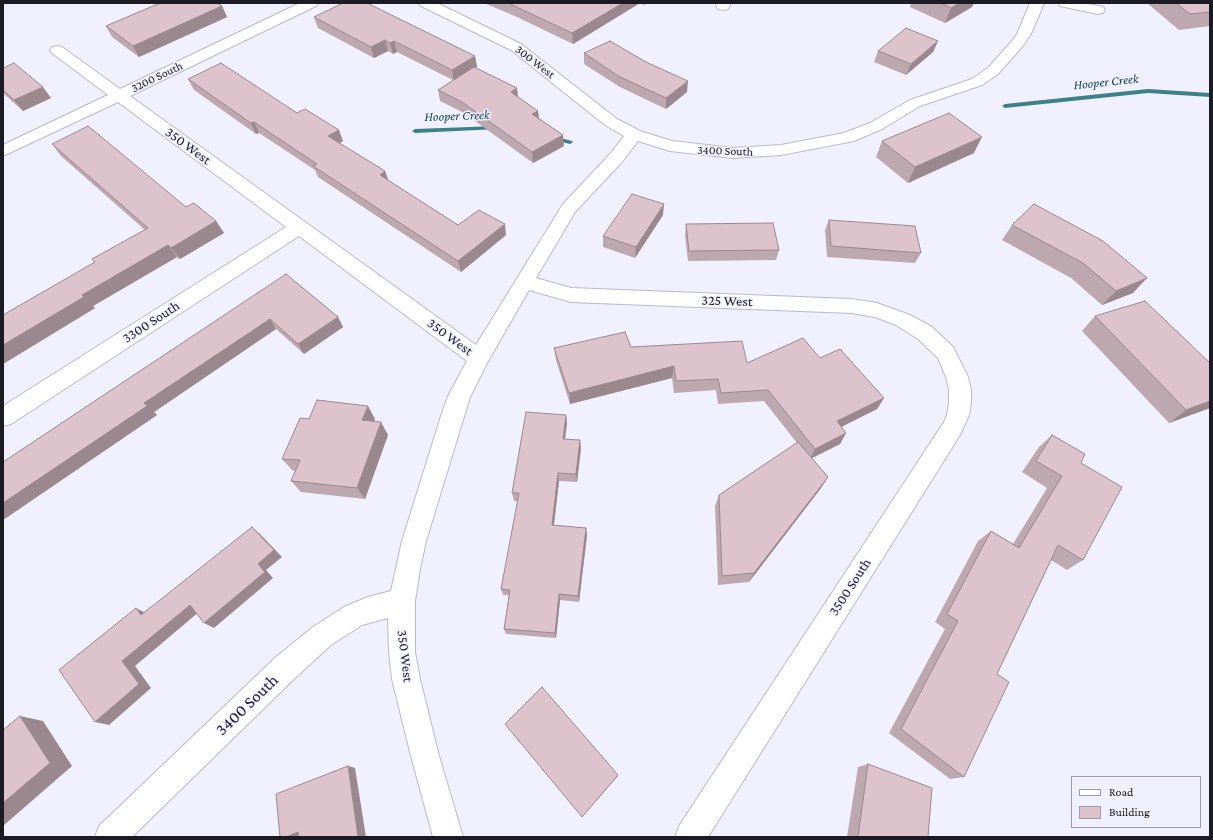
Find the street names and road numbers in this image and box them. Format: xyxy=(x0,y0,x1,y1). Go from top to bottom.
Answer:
street label: 300 West xyxy=(512,42,558,82)
street label: 3200 South xyxy=(129,58,185,96)
street label: 350 West xyxy=(162,124,214,168)
street label: 3400 South xyxy=(697,143,753,159)
street label: 325 West xyxy=(701,292,753,310)
street label: 3300 South xyxy=(119,297,183,347)
street label: 350 West xyxy=(424,315,476,359)
street label: 3500 South xyxy=(825,555,875,619)
street label: 350 West xyxy=(393,629,417,683)
street label: 3400 South xyxy=(211,670,283,740)

